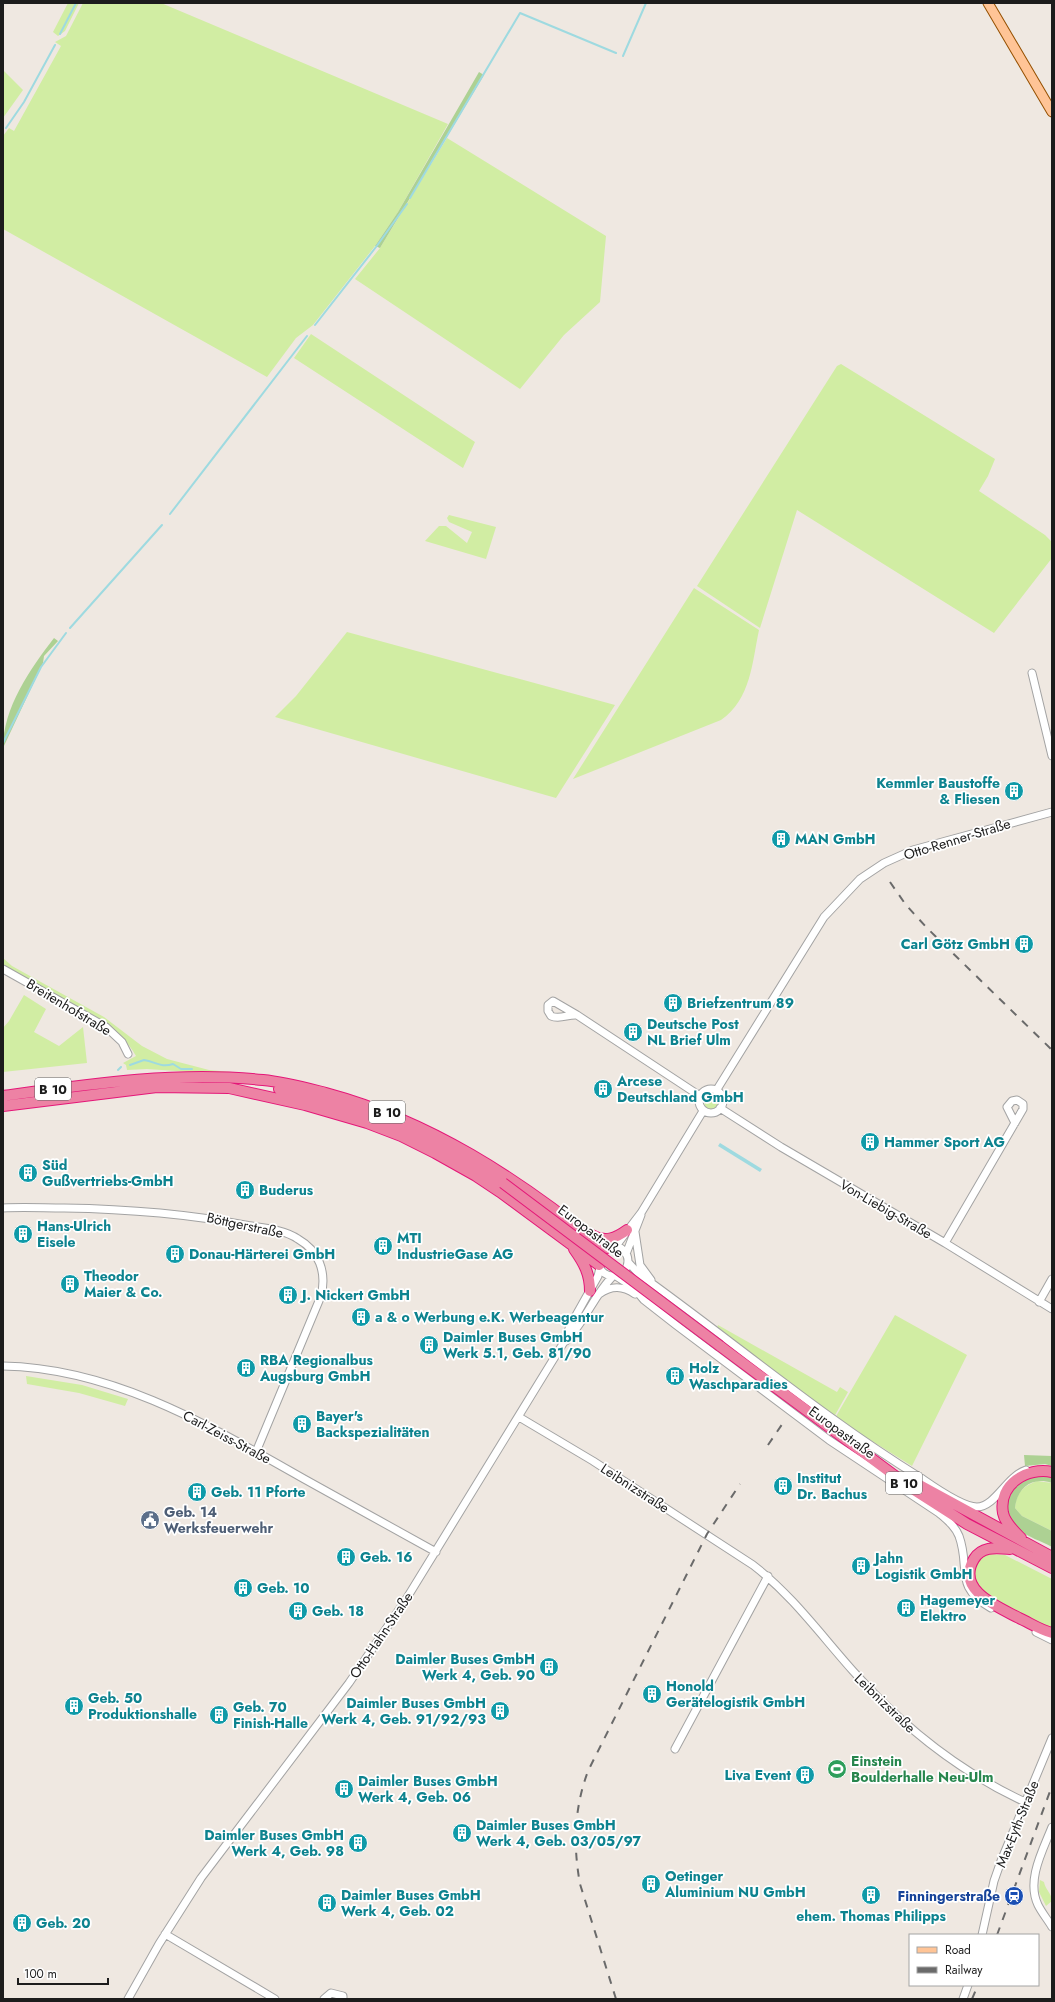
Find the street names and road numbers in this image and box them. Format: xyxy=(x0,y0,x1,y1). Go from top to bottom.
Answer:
street label: Otto-Renner-Straße xyxy=(901,813,1013,865)
street label: Breitenhofstraße xyxy=(23,974,115,1040)
road number: B 10 xyxy=(35,1078,71,1100)
road number: B 10 xyxy=(369,1101,405,1123)
street label: Von-Liebig-Straße xyxy=(836,1174,936,1244)
street label: Europastraße xyxy=(554,1200,628,1262)
street label: Böttgerstraße xyxy=(205,1207,285,1243)
street label: Europastraße xyxy=(805,1401,879,1463)
street label: Carl-Zeiss-Straße xyxy=(179,1405,275,1469)
street label: Leibnizstraße xyxy=(597,1458,673,1518)
road number: B 10 xyxy=(886,1472,922,1494)
street label: Otto-Hahn-Straße xyxy=(345,1588,417,1682)
street label: Leibnizstraße xyxy=(850,1669,920,1737)
street label: Max-Eyth-Straße xyxy=(990,1778,1044,1870)

